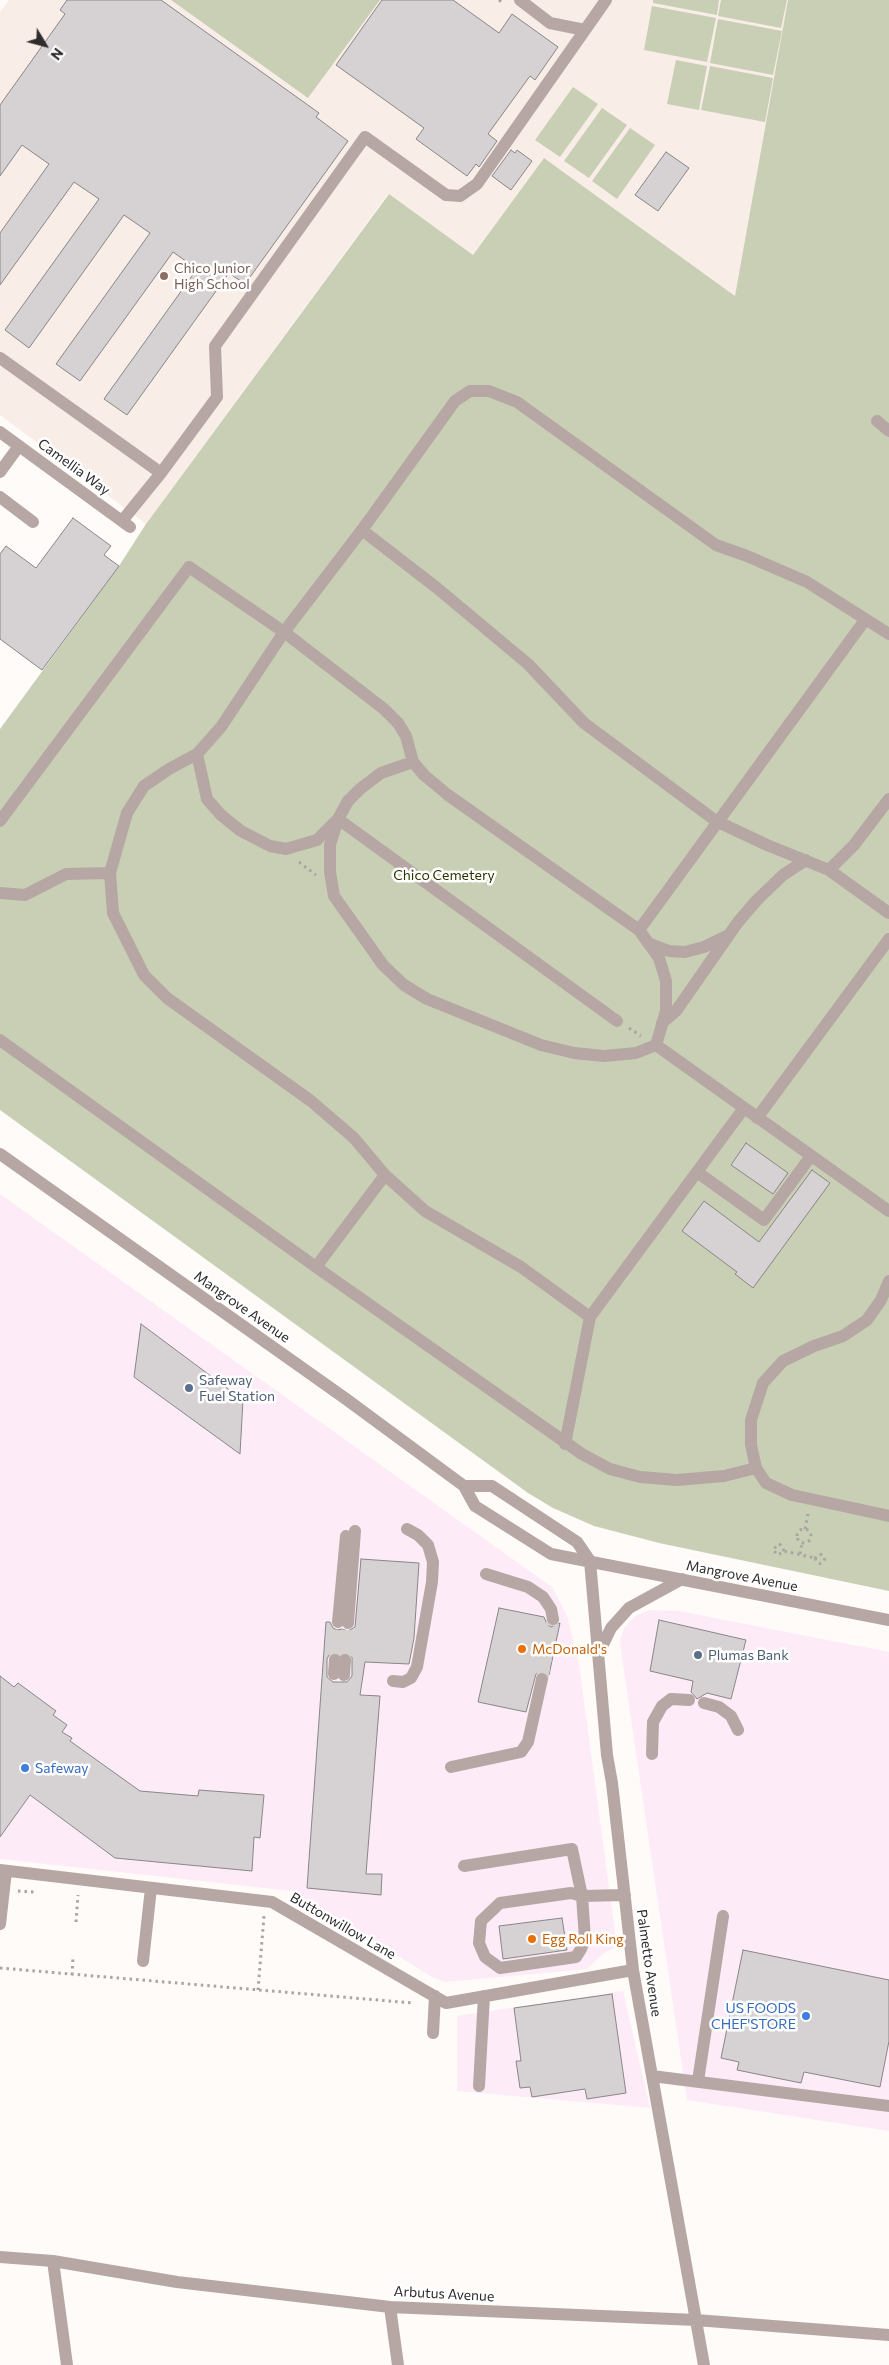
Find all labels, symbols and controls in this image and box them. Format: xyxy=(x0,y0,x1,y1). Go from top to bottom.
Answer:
north arrow xyxy=(20,20,70,70)
text: N xyxy=(47,45,67,64)
place label: Chico Junior High School xyxy=(174,260,251,292)
marker: Chico Junior High School xyxy=(158,270,170,282)
street label: Camellia Way xyxy=(35,435,113,499)
park label: Chico Cemetery xyxy=(393,867,495,883)
street label: Mangrove Avenue xyxy=(191,1268,293,1346)
place label: Safeway Fuel Station xyxy=(199,1372,275,1404)
marker: Safeway Fuel Station xyxy=(183,1382,195,1394)
street label: Mangrove Avenue xyxy=(685,1557,799,1595)
place label: McDonald's xyxy=(532,1641,607,1657)
marker: McDonald's xyxy=(516,1643,528,1655)
place label: Plumas Bank xyxy=(708,1647,789,1663)
marker: Plumas Bank xyxy=(692,1649,704,1661)
place label: Safeway xyxy=(35,1760,88,1776)
marker: Safeway xyxy=(19,1762,31,1774)
street label: Buttonwillow Lane xyxy=(287,1889,399,1963)
street label: Palmetto Avenue xyxy=(633,1908,665,2018)
place label: Egg Roll King xyxy=(542,1931,624,1947)
marker: Egg Roll King xyxy=(526,1933,538,1945)
place label: US FOODS CHEF'STORE xyxy=(711,2000,796,2032)
marker: US FOODS CHEF'STORE xyxy=(800,2010,812,2022)
street label: Arbutus Avenue xyxy=(393,2283,495,2305)

